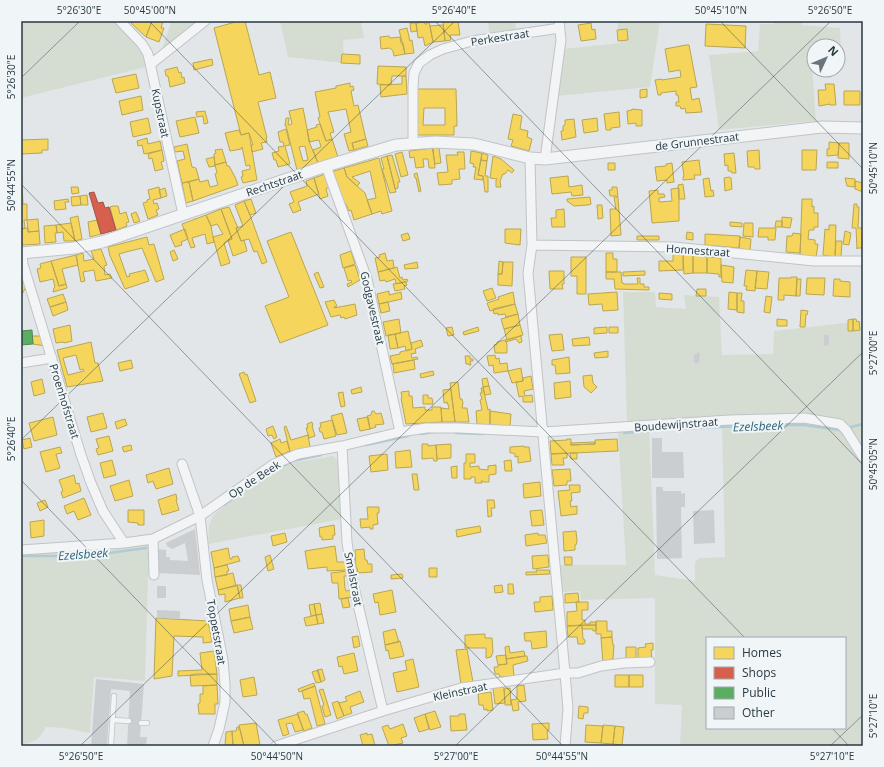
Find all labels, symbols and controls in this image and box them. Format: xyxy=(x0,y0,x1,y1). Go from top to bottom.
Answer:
text: 5°26'30"E xyxy=(57,3,101,17)
text: 50°45'00"N xyxy=(124,3,176,17)
text: 5°26'40"E xyxy=(432,3,476,17)
text: 50°45'10"N xyxy=(695,3,747,17)
text: 5°26'50"E xyxy=(808,3,852,17)
street label: Perkestraat xyxy=(470,25,530,49)
north arrow xyxy=(806,38,846,78)
text: N xyxy=(825,42,842,59)
text: 5°26'30"E xyxy=(4,55,18,99)
street label: Kupstraat xyxy=(148,87,174,139)
street label: de Grunnestraat xyxy=(654,128,740,154)
text: 50°45'10"N xyxy=(866,142,880,194)
text: 50°44'55"N xyxy=(4,159,18,211)
street label: Rechtstraat xyxy=(244,166,304,200)
street label: Honnestraat xyxy=(665,240,731,260)
street label: Godgavestraat xyxy=(357,270,389,346)
text: 5°27'00"E xyxy=(866,331,880,375)
street label: Proenhofstraat xyxy=(46,362,84,440)
street label: Boudewijnstraat xyxy=(634,414,718,434)
text: 5°26'40"E xyxy=(4,417,18,461)
water label: Ezelsbeek xyxy=(732,417,785,435)
text: 50°45'05"N xyxy=(866,438,880,490)
street label: Op de Beek xyxy=(225,456,283,501)
water label: Ezelsbeek xyxy=(57,544,110,564)
street label: Smalstraat xyxy=(341,551,367,607)
street label: Toppetstraat xyxy=(204,598,230,666)
legend xyxy=(706,637,846,729)
text: Homes xyxy=(742,644,782,661)
text: Shops xyxy=(742,664,777,681)
street label: Kleinstraat xyxy=(432,678,489,704)
text: Public xyxy=(742,684,776,701)
text: 5°27'10"E xyxy=(866,694,880,738)
text: Other xyxy=(742,704,775,721)
text: 5°26'50"E xyxy=(59,749,103,763)
text: 50°44'50"N xyxy=(251,749,303,763)
text: 5°27'00"E xyxy=(434,749,478,763)
text: 50°44'55"N xyxy=(536,749,588,763)
text: 5°27'10"E xyxy=(810,749,854,763)

